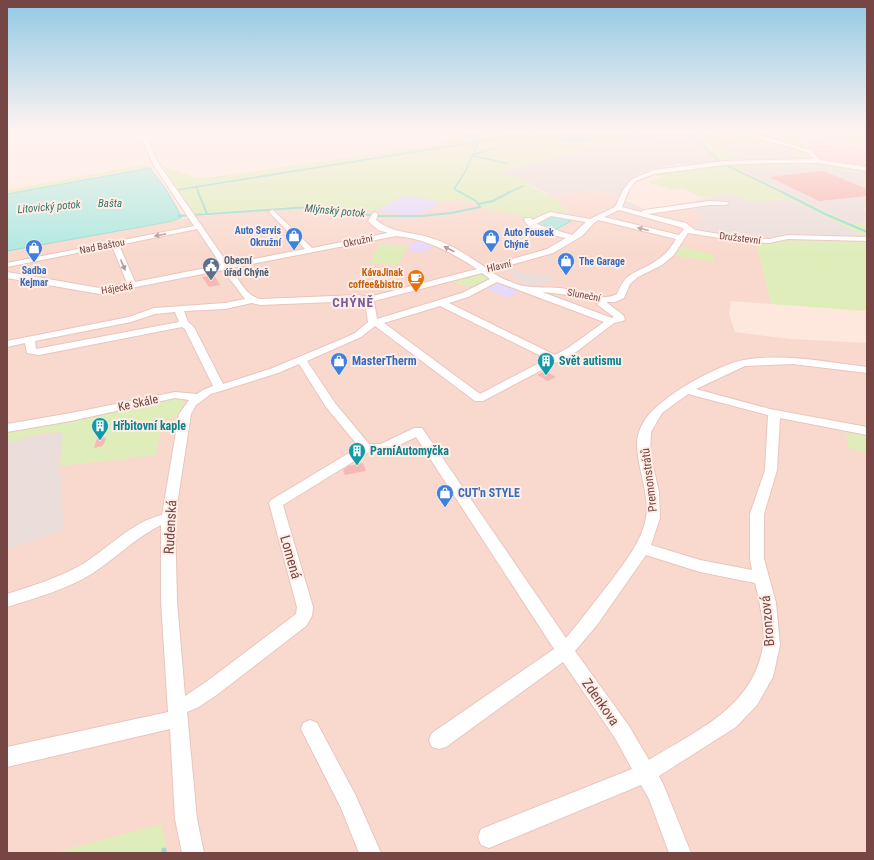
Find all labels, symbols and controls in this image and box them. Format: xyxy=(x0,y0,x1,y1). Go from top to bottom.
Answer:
water label: Bašta xyxy=(98,197,122,210)
water label: Litovický potok xyxy=(17,198,81,216)
water label: Mlýnský potok xyxy=(304,202,366,220)
place label: Auto Servis Okružní xyxy=(235,225,282,248)
shop icon: Auto Servis Okružní xyxy=(284,226,304,251)
one-way arrow xyxy=(637,226,649,232)
place label: Auto Fousek Chýně xyxy=(504,227,554,250)
shop icon: Auto Fousek Chýně xyxy=(481,228,501,253)
street label: Družstevní xyxy=(719,230,762,246)
one-way arrow xyxy=(154,232,166,238)
street label: Okružní xyxy=(342,232,374,249)
street label: Nad Baštou xyxy=(78,236,126,256)
shop icon: Sadba Kejmar xyxy=(24,238,44,263)
one-way arrow xyxy=(444,245,455,252)
shop icon: The Garage xyxy=(556,251,576,276)
place label: Obecní úřad Chýně xyxy=(224,255,269,278)
public building icon: Obecní úřad Chýně xyxy=(201,256,221,281)
place label: The Garage xyxy=(579,256,625,267)
street label: Hlavní xyxy=(486,258,513,274)
one-way arrow xyxy=(121,259,127,271)
place label: Sadba Kejmar xyxy=(20,265,49,288)
place label: KávaJinak coffee&bistro xyxy=(348,267,403,290)
cafe icon: KávaJinak coffee&bistro xyxy=(406,268,426,293)
street label: Hájecká xyxy=(100,280,134,296)
street label: Sluneční xyxy=(566,286,602,304)
district label: CHÝNĚ xyxy=(332,295,374,310)
shop icon: MasterTherm xyxy=(329,351,349,376)
building icon: Svět autismu xyxy=(536,351,556,376)
place label: MasterTherm xyxy=(352,354,417,368)
place label: Svět autismu xyxy=(559,354,622,368)
street label: Ke Skále xyxy=(117,392,160,414)
building icon: Hřbitovní kaple xyxy=(90,416,110,441)
place label: Hřbitovní kaple xyxy=(113,419,186,433)
building icon: ParníAutomyčka xyxy=(347,441,367,466)
place label: ParníAutomyčka xyxy=(370,444,449,458)
street label: Premonstrátů xyxy=(638,447,660,513)
shop icon: CUT'n STYLE xyxy=(435,483,455,508)
place label: CUT'n STYLE xyxy=(458,486,520,500)
street label: Rudenská xyxy=(161,500,179,554)
street label: Lomená xyxy=(277,534,305,580)
street label: Bronzová xyxy=(757,595,777,647)
street label: Zdenkova xyxy=(579,676,623,728)

